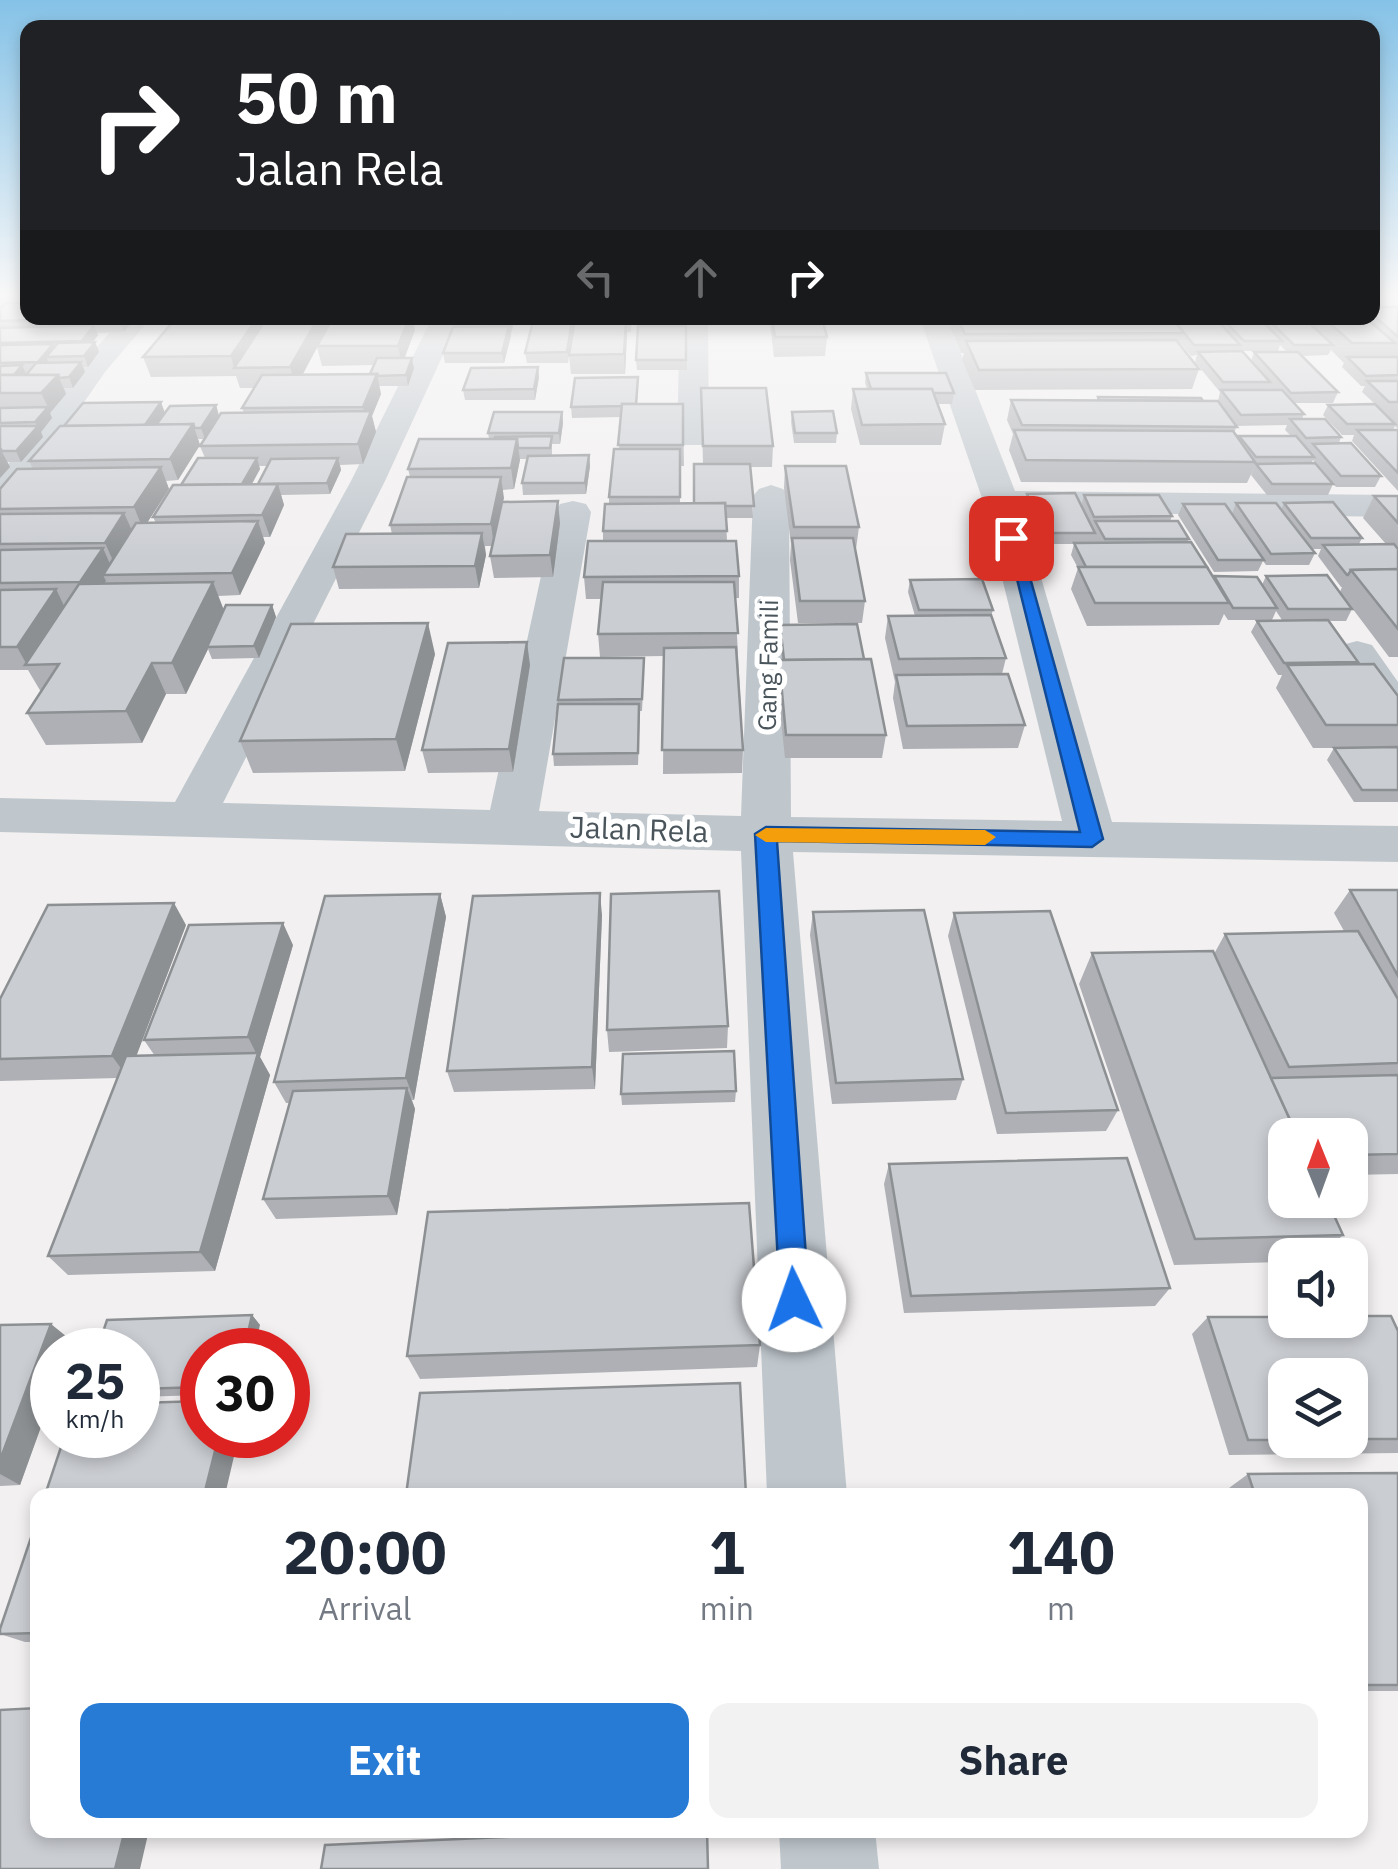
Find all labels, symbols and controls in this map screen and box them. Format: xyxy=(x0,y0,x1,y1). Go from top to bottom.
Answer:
text: 50 m xyxy=(235,51,398,142)
icon: right xyxy=(70,60,200,190)
text: Jalan Rela xyxy=(235,139,444,197)
icon: left xyxy=(568,250,623,305)
icon: ahead xyxy=(673,250,728,305)
icon: right xyxy=(778,250,833,305)
pin xyxy=(969,496,1054,581)
icon: arrive xyxy=(984,511,1039,566)
street label: Gang Famili xyxy=(750,599,785,731)
street label: Jalan Rela xyxy=(569,807,709,850)
north arrow xyxy=(1268,1118,1368,1218)
map controls xyxy=(1268,1118,1368,1458)
button: sound xyxy=(1268,1238,1368,1338)
position arrow xyxy=(742,1248,846,1352)
speed limit sign: 30 xyxy=(180,1328,310,1458)
text: 25 xyxy=(65,1348,125,1413)
button: layers xyxy=(1268,1358,1368,1458)
text: km/h xyxy=(66,1402,124,1435)
text: 20:00 xyxy=(283,1512,447,1591)
text: 1 xyxy=(709,1512,745,1591)
text: 140 xyxy=(1007,1512,1115,1591)
text: Arrival xyxy=(318,1587,412,1629)
text: min xyxy=(700,1587,754,1629)
text: m xyxy=(1047,1587,1075,1629)
button: Exit xyxy=(80,1703,689,1818)
button: Share xyxy=(709,1703,1318,1818)

